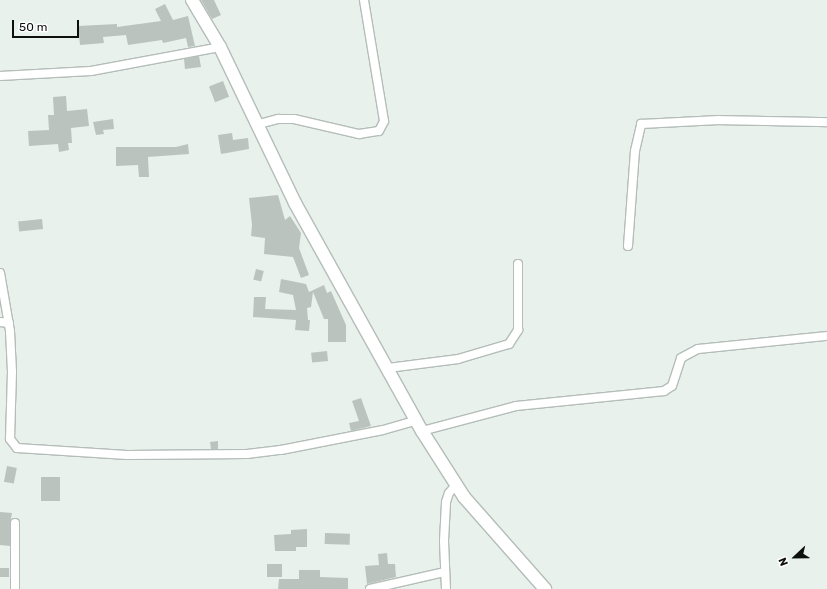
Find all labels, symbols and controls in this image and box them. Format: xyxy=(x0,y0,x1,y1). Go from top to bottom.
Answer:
scale bar xyxy=(14,12,81,38)
text: 50 m xyxy=(19,20,47,34)
north arrow xyxy=(775,537,815,577)
text: N xyxy=(776,556,791,568)

